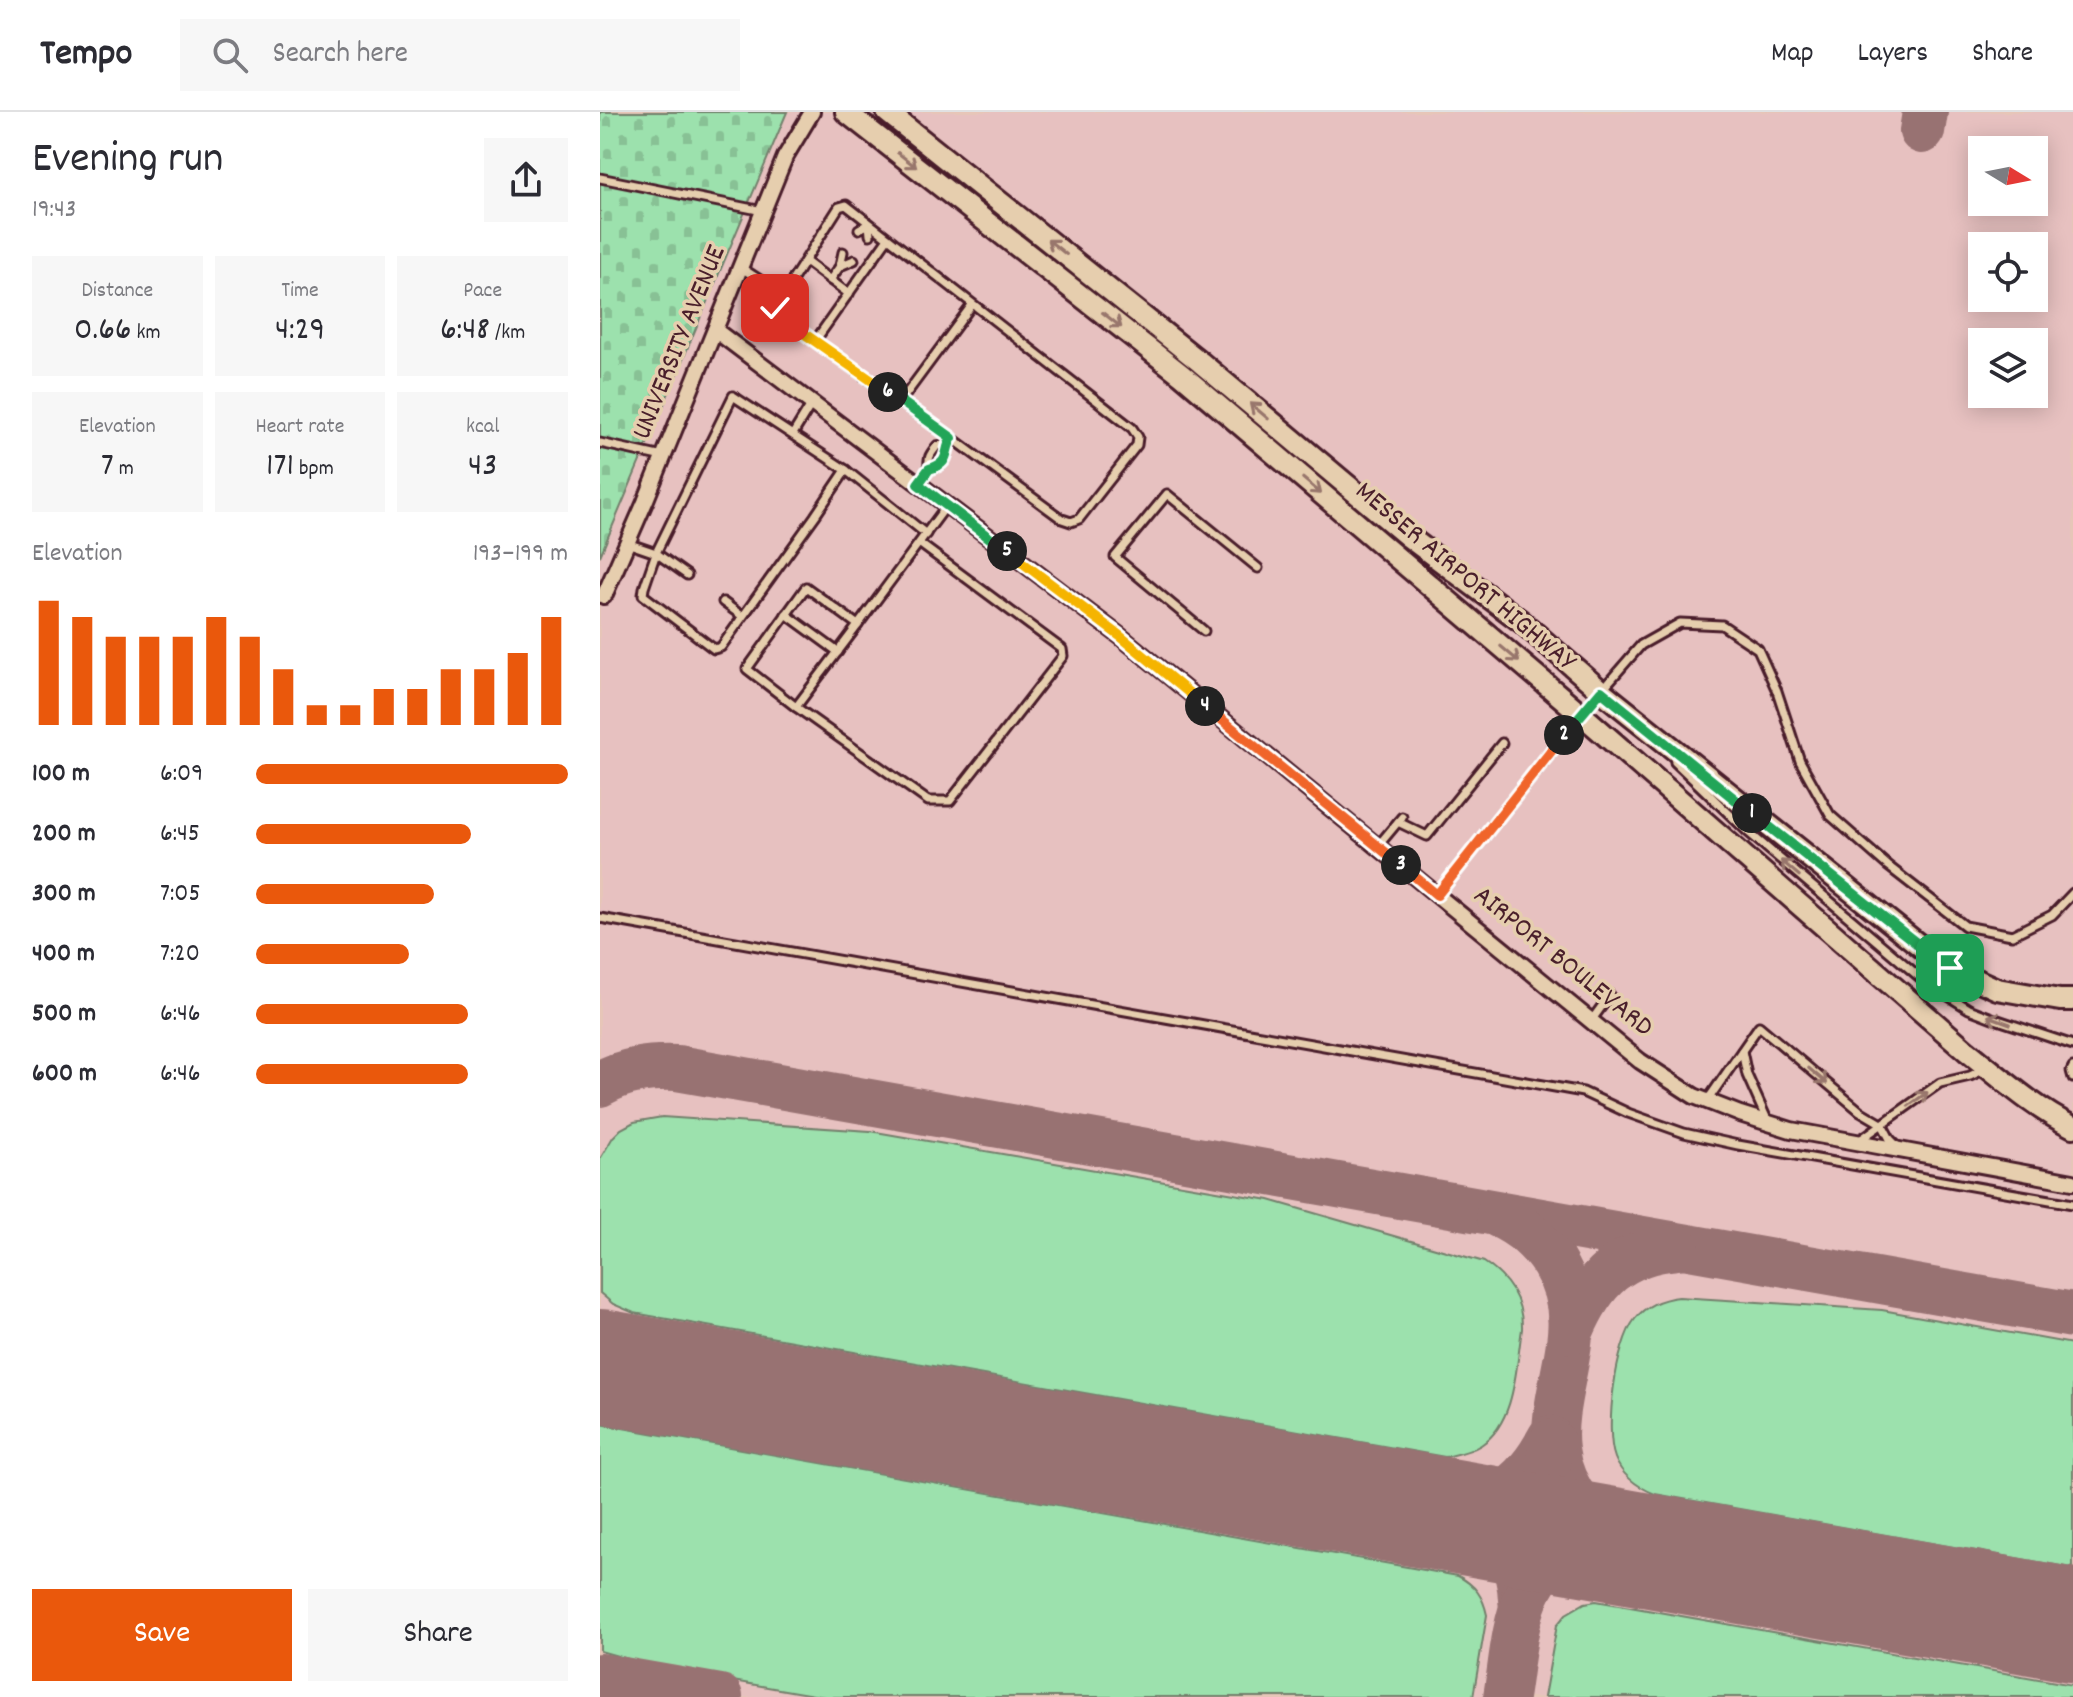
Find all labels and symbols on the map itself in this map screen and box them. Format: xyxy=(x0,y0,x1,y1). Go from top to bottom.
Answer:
north arrow xyxy=(1968,136,2048,216)
one-way arrow xyxy=(896,151,917,169)
one-way arrow xyxy=(1047,239,1068,256)
street label: UNIVERSITY AVENUE xyxy=(624,240,738,446)
pin xyxy=(741,274,809,342)
one-way arrow xyxy=(1101,312,1122,329)
pin: 6 xyxy=(868,372,908,412)
one-way arrow xyxy=(1249,402,1270,420)
street label: MESSER AIRPORT HIGHWAY xyxy=(1345,474,1584,683)
one-way arrow xyxy=(1302,477,1322,495)
pin: 5 xyxy=(987,531,1027,571)
one-way arrow xyxy=(1500,645,1520,663)
pin: 4 xyxy=(1185,686,1225,726)
pin: 2 xyxy=(1544,715,1584,755)
pin: 1 xyxy=(1732,793,1772,833)
pin: 3 xyxy=(1381,845,1421,885)
one-way arrow xyxy=(1781,859,1801,877)
street label: AIRPORT BOULEVARD xyxy=(1463,878,1661,1048)
pin xyxy=(1916,934,1984,1002)
one-way arrow xyxy=(1987,1012,2012,1027)
one-way arrow xyxy=(1808,1067,1828,1085)
one-way arrow xyxy=(1907,1090,1928,1107)

